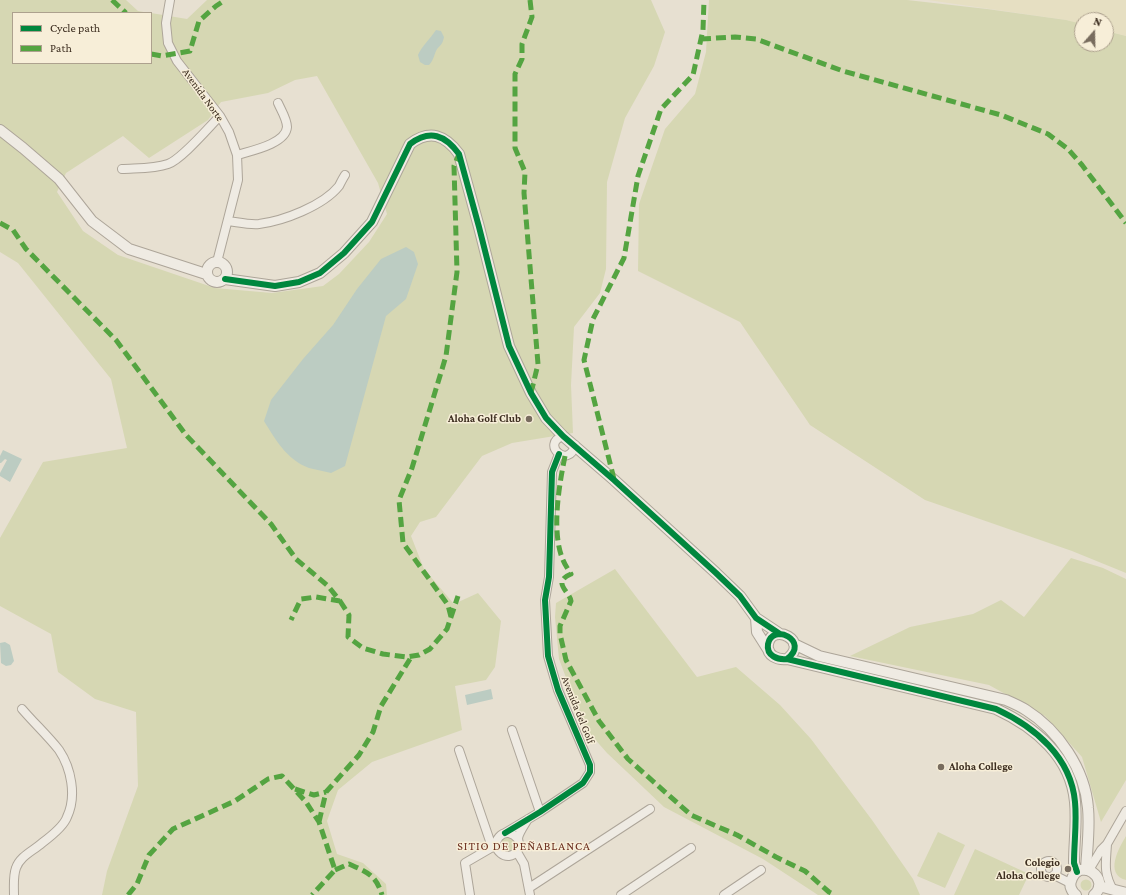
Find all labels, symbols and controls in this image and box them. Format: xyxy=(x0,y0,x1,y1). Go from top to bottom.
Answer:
legend xyxy=(12,12,152,64)
north arrow xyxy=(1074,12,1114,52)
text: N xyxy=(1092,15,1103,29)
text: Cycle path xyxy=(50,21,100,35)
text: Path xyxy=(50,41,72,55)
street label: Avenida Norte xyxy=(179,66,227,124)
place label: Aloha Golf Club xyxy=(448,412,521,426)
marker: Aloha Golf Club xyxy=(524,414,534,424)
street label: Avenida del Golf xyxy=(558,674,598,746)
place label: Aloha College xyxy=(949,760,1013,774)
marker: Aloha College xyxy=(936,762,946,772)
district label: SITIO DE PEÑABLANCA xyxy=(457,839,591,853)
place label: Colegio Aloha College xyxy=(996,856,1060,882)
marker: Colegio Aloha College xyxy=(1063,864,1073,874)

